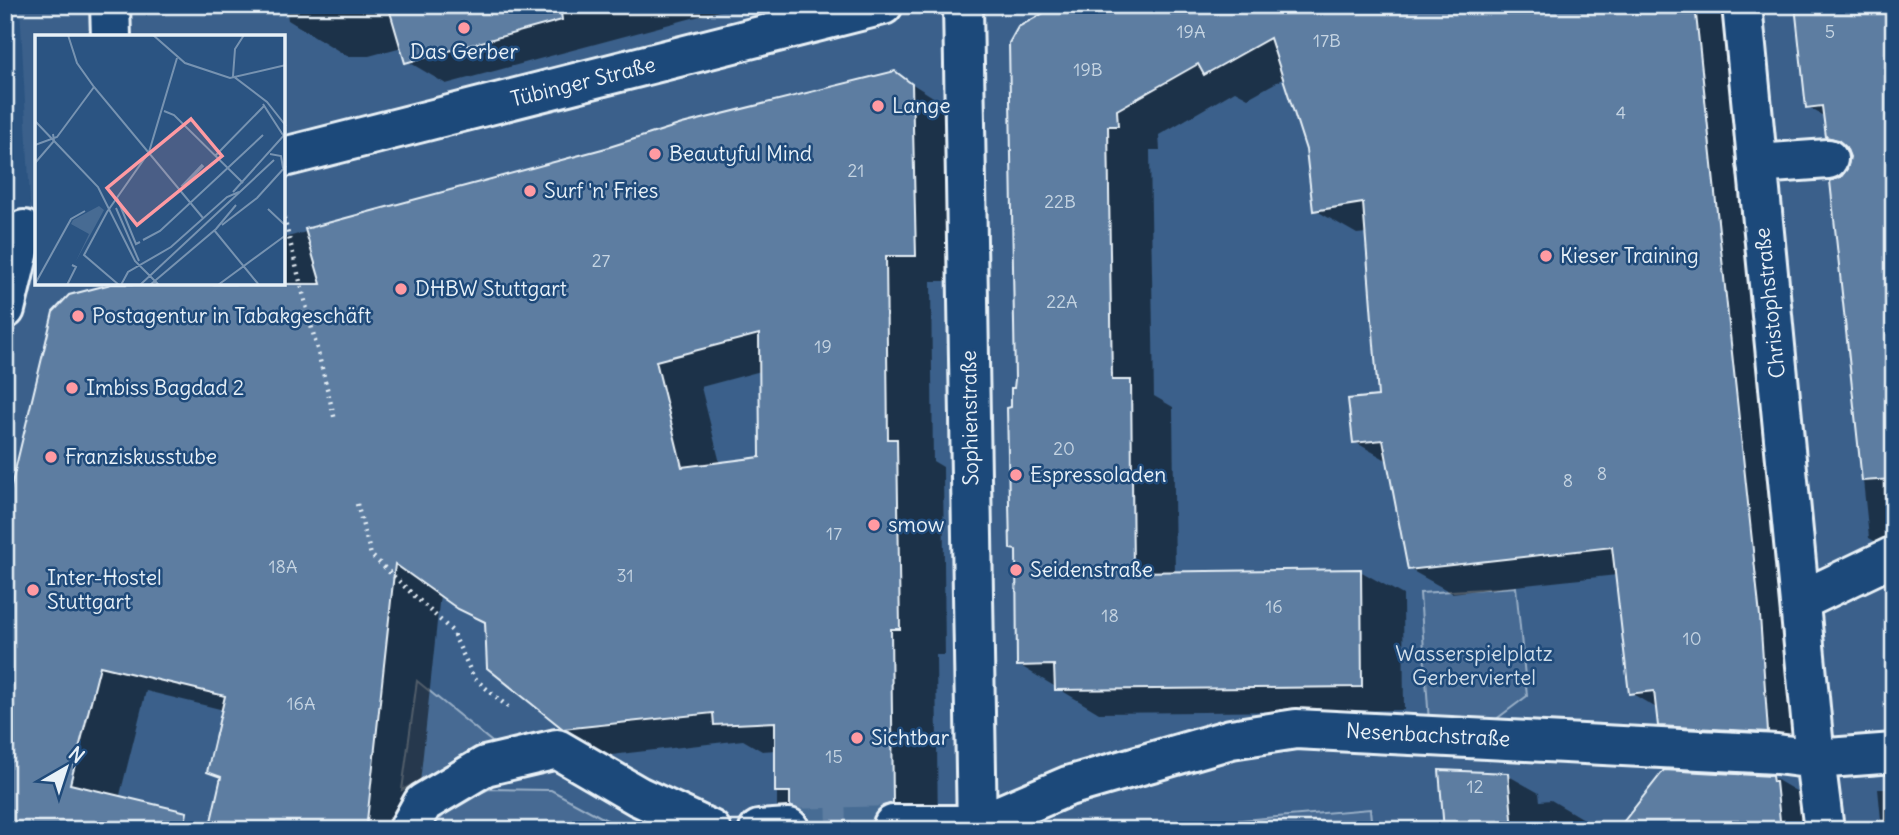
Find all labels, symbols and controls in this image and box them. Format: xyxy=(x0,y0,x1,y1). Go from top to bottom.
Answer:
marker: Das Gerber xyxy=(456,20,472,36)
house number: 19A xyxy=(1176,20,1206,43)
house number: 5 xyxy=(1825,20,1835,43)
house number: 17B xyxy=(1313,29,1341,52)
inset map xyxy=(35,35,285,285)
place label: Das Gerber xyxy=(410,38,518,65)
street label: Tübinger Straße xyxy=(508,50,658,113)
house number: 19B xyxy=(1073,58,1103,81)
place label: Lange xyxy=(892,92,950,119)
marker: Lange xyxy=(870,98,886,114)
house number: 4 xyxy=(1616,101,1626,124)
place label: Beautyful Mind xyxy=(669,140,812,167)
marker: Beautyful Mind xyxy=(647,146,663,162)
house number: 21 xyxy=(847,159,865,182)
place label: Surf 'n' Fries xyxy=(544,177,658,204)
marker: Surf 'n' Fries xyxy=(522,183,538,199)
house number: 22B xyxy=(1044,190,1076,213)
street label: Christophstraße xyxy=(1748,226,1791,380)
place label: Kieser Training xyxy=(1560,242,1699,269)
marker: Kieser Training xyxy=(1538,248,1554,264)
house number: 27 xyxy=(592,249,611,272)
place label: DHBW Stuttgart xyxy=(415,275,567,302)
marker: DHBW Stuttgart xyxy=(393,281,409,297)
house number: 22A xyxy=(1046,290,1078,313)
place label: Postagentur in Tabakgeschäft xyxy=(92,302,371,329)
marker: Postagentur in Tabakgeschäft xyxy=(70,308,86,324)
house number: 19 xyxy=(814,335,832,358)
street label: Sophienstraße xyxy=(955,350,984,486)
place label: Imbiss Bagdad 2 xyxy=(86,374,244,401)
marker: Imbiss Bagdad 2 xyxy=(64,380,80,396)
house number: 20 xyxy=(1053,437,1075,460)
place label: Franziskusstube xyxy=(65,443,217,470)
marker: Franziskusstube xyxy=(43,449,59,465)
place label: Espressoladen xyxy=(1030,461,1166,488)
house number: 8 xyxy=(1597,462,1607,485)
marker: Espressoladen xyxy=(1008,467,1024,483)
house number: 8 xyxy=(1563,469,1573,492)
place label: smow xyxy=(888,511,944,538)
marker: smow xyxy=(866,517,882,533)
house number: 17 xyxy=(826,522,842,545)
house number: 18A xyxy=(268,555,298,578)
place label: Seidenstraße xyxy=(1030,556,1153,583)
marker: Seidenstraße xyxy=(1008,562,1024,578)
place label: Inter-Hostel Stuttgart xyxy=(47,564,162,615)
house number: 31 xyxy=(616,564,634,587)
marker: Inter-Hostel Stuttgart xyxy=(25,582,41,598)
house number: 16 xyxy=(1265,595,1283,618)
house number: 18 xyxy=(1101,604,1119,627)
house number: 10 xyxy=(1683,627,1702,650)
park label: Wasserspielplatz Gerberviertel xyxy=(1395,640,1553,691)
house number: 16A xyxy=(286,692,316,715)
street label: Nesenbachstraße xyxy=(1345,717,1511,752)
place label: Sichtbar xyxy=(871,724,950,751)
marker: Sichtbar xyxy=(849,730,865,746)
north arrow xyxy=(32,734,102,804)
text: N xyxy=(64,741,89,768)
house number: 15 xyxy=(825,745,843,768)
house number: 12 xyxy=(1466,775,1484,798)

